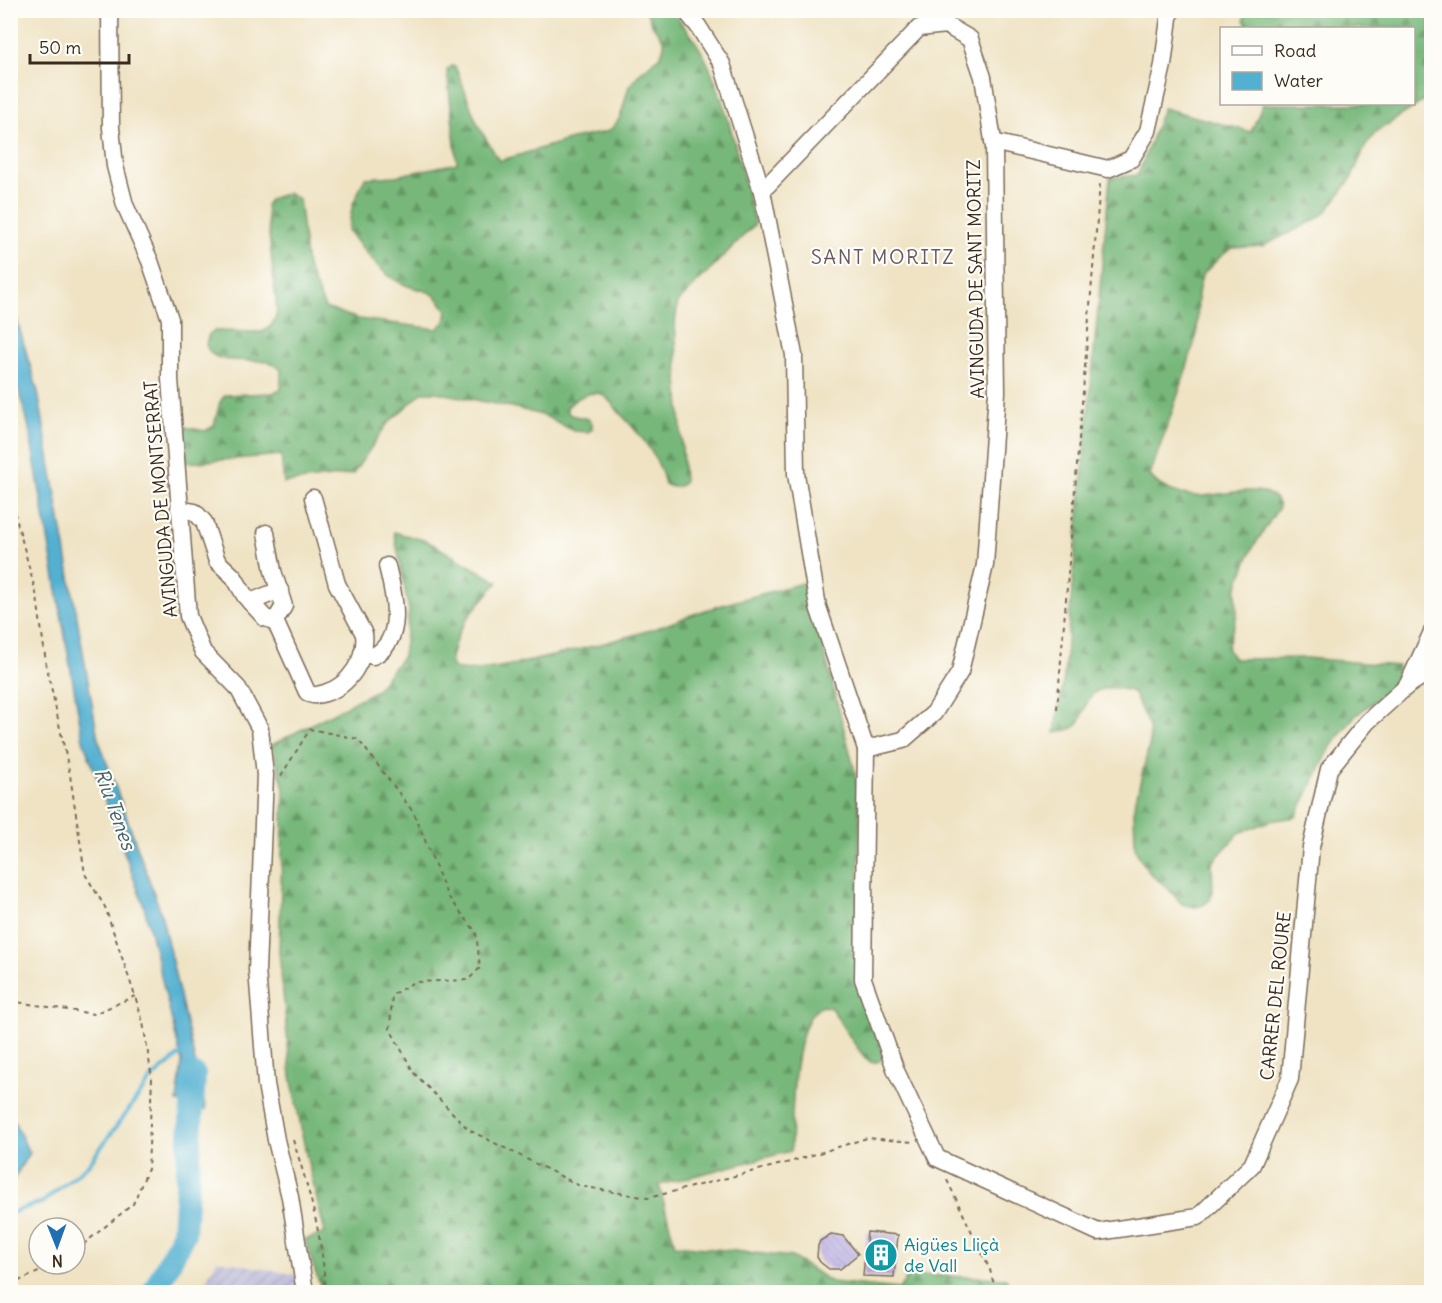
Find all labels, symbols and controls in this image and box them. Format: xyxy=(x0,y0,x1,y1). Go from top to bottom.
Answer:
scale bar xyxy=(30,27,129,65)
legend xyxy=(1220,27,1415,105)
text: 50 m xyxy=(39,36,81,59)
text: Road xyxy=(1274,39,1317,62)
text: Water xyxy=(1274,69,1324,92)
street label: AVINGUDA DE SANT MORITZ xyxy=(962,159,989,399)
district label: SANT MORITZ xyxy=(811,244,955,269)
street label: AVINGUDA DE MONTSERRAT xyxy=(139,379,182,619)
water label: Riu Tenes xyxy=(89,765,142,855)
street label: CARRER DEL ROURE xyxy=(1255,910,1296,1082)
north arrow xyxy=(27,1216,87,1276)
place label: Aigües Lliçà de Vall xyxy=(904,1233,999,1277)
building icon: Aigües Lliçà de Vall xyxy=(863,1237,899,1273)
text: N xyxy=(52,1251,63,1271)

